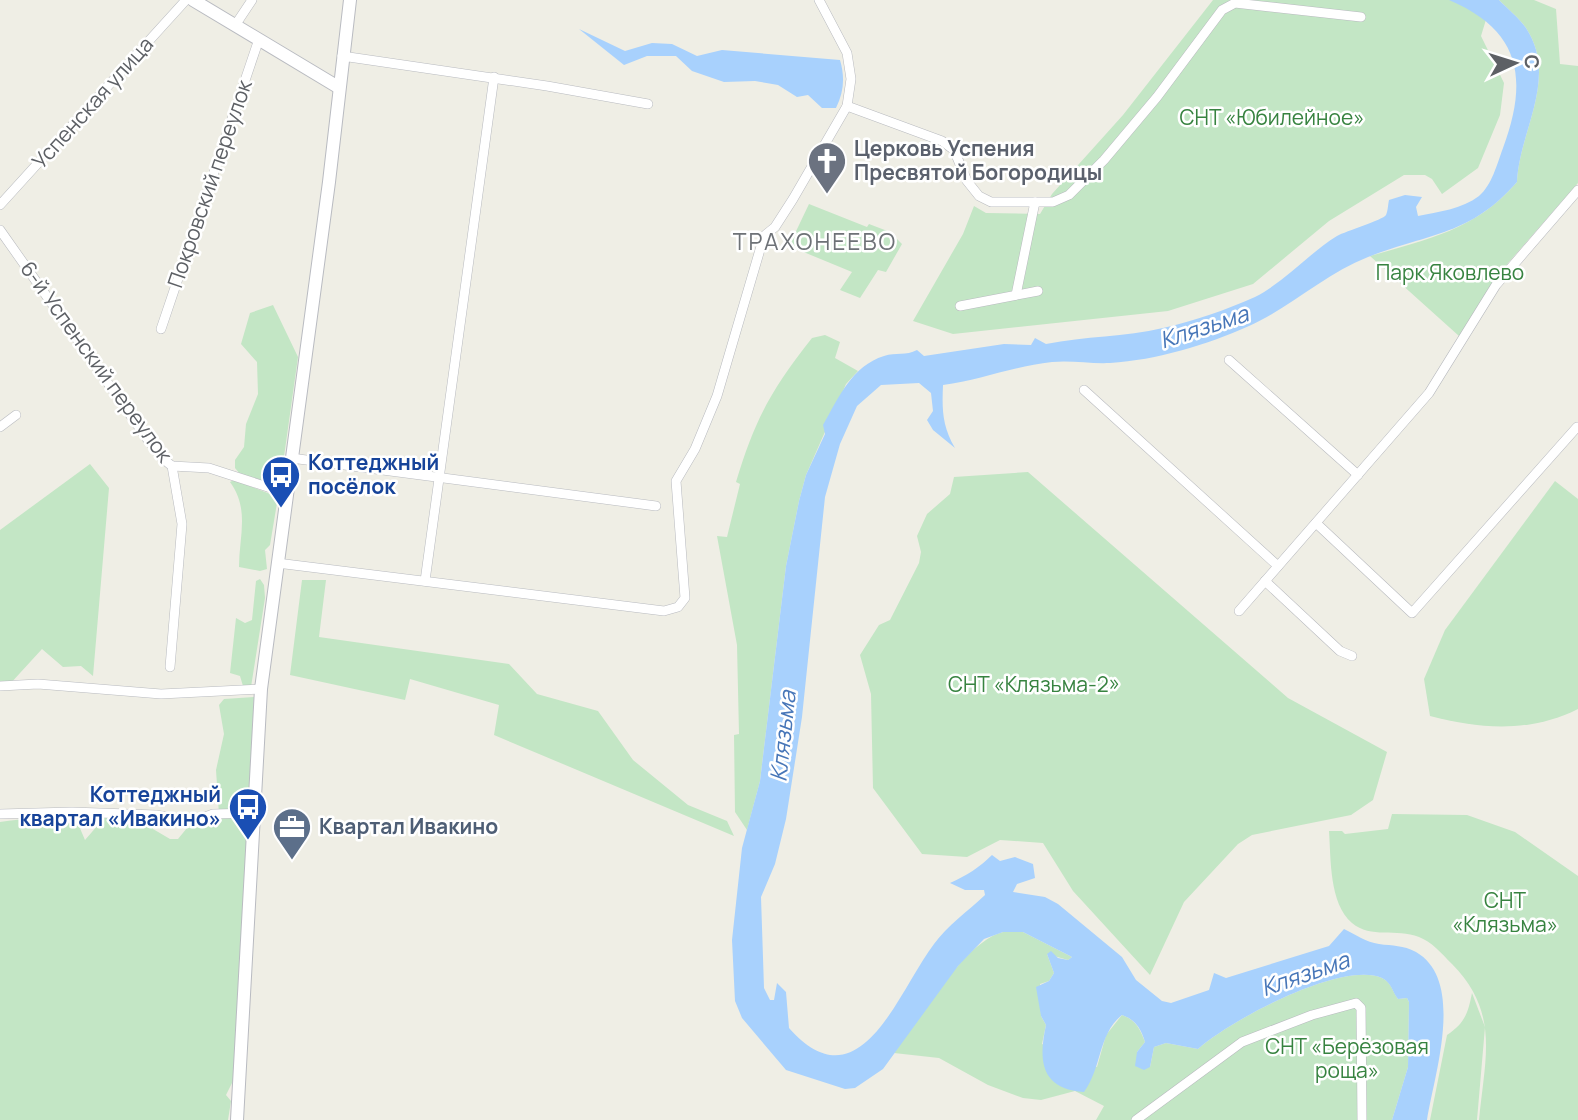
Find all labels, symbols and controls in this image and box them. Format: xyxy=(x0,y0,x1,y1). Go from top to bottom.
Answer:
north arrow xyxy=(1480,28,1550,98)
street label: Успенская улица xyxy=(25,30,159,174)
text: С xyxy=(1519,54,1545,70)
street label: Покровский переулок xyxy=(160,76,258,291)
park label: СНТ «Юбилейное» xyxy=(1180,103,1364,131)
place label: Церковь Успения Пресвятой Богородицы xyxy=(854,134,1102,186)
church icon: Церковь Успения Пресвятой Богородицы xyxy=(806,140,848,195)
district label: ТРАХОНЕЕВО xyxy=(733,225,897,257)
street label: 6-й Успенский переулок xyxy=(14,255,180,468)
park label: Парк Яковлево xyxy=(1376,258,1524,286)
water label: Клязьма xyxy=(1155,296,1253,355)
place label: Коттеджный посёлок xyxy=(308,448,439,500)
bus stop icon: Коттеджный посёлок xyxy=(260,454,302,509)
park label: СНТ «Клязьма-2» xyxy=(948,670,1120,698)
water label: Клязьма xyxy=(761,688,803,783)
place label: Коттеджный квартал «Ивакино» xyxy=(19,780,221,832)
bus stop icon: Коттеджный квартал «Ивакино» xyxy=(227,786,269,841)
office icon: Квартал Ивакино xyxy=(271,806,313,861)
place label: Квартал Ивакино xyxy=(319,812,498,840)
park label: СНТ «Клязьма» xyxy=(1452,886,1558,938)
water label: Клязьма xyxy=(1256,943,1354,1003)
park label: СНТ «Берёзовая роща» xyxy=(1265,1032,1429,1084)

